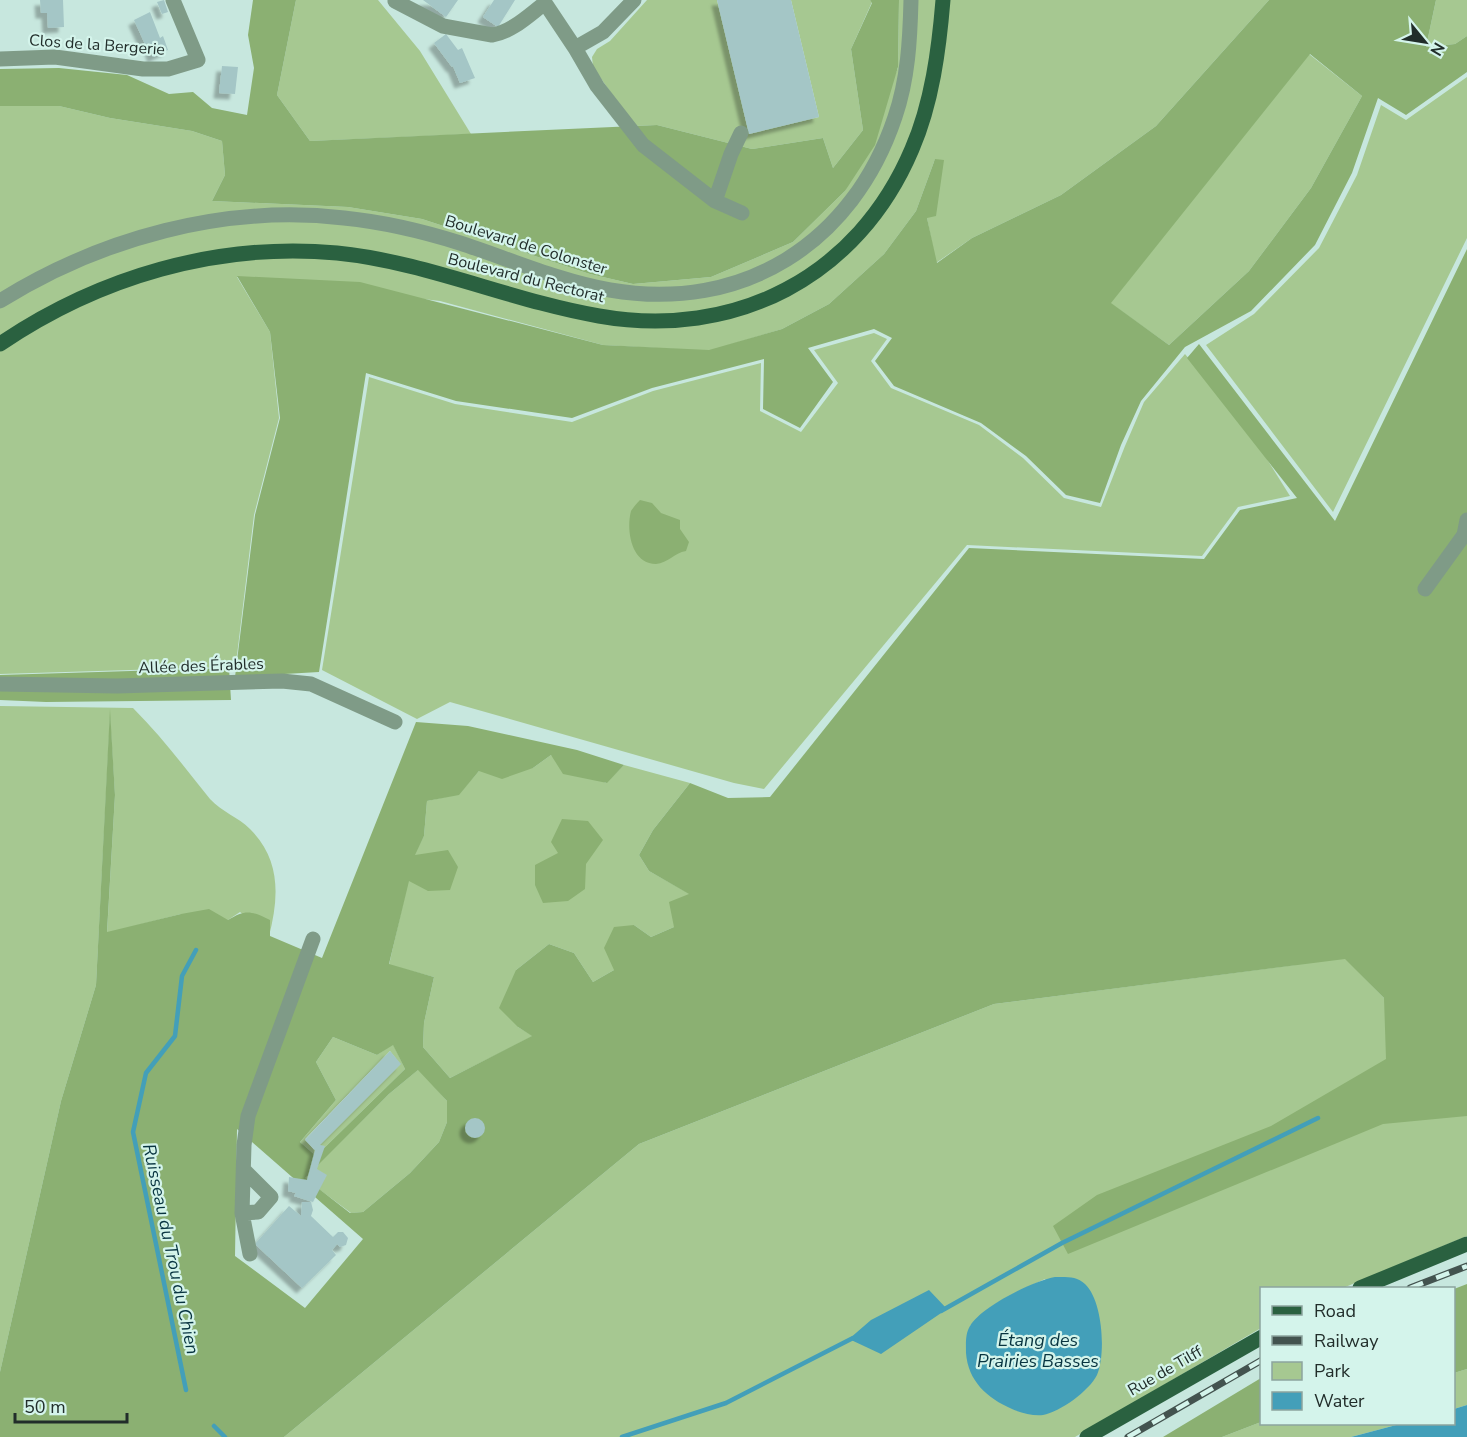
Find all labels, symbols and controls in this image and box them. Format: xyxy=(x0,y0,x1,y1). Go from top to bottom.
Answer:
north arrow xyxy=(1395,12,1455,72)
street label: Clos de la Bergerie xyxy=(28,29,166,61)
text: N xyxy=(1425,38,1450,60)
street label: Boulevard de Colonster xyxy=(442,210,610,280)
street label: Boulevard du Rectorat xyxy=(446,248,607,308)
street label: Allée des Érables xyxy=(138,653,264,679)
water label: Ruisseau du Trou du Chien xyxy=(137,1141,205,1357)
legend xyxy=(1260,1287,1455,1425)
text: Road xyxy=(1314,1299,1356,1323)
water label: Étang des Prairies Basses xyxy=(977,1328,1099,1373)
text: Railway xyxy=(1314,1329,1379,1353)
street label: Rue de Tilff xyxy=(1124,1340,1207,1401)
text: Park xyxy=(1314,1359,1351,1383)
scale bar xyxy=(15,1386,128,1424)
text: Water xyxy=(1314,1389,1365,1413)
text: 50 m xyxy=(24,1395,66,1419)

